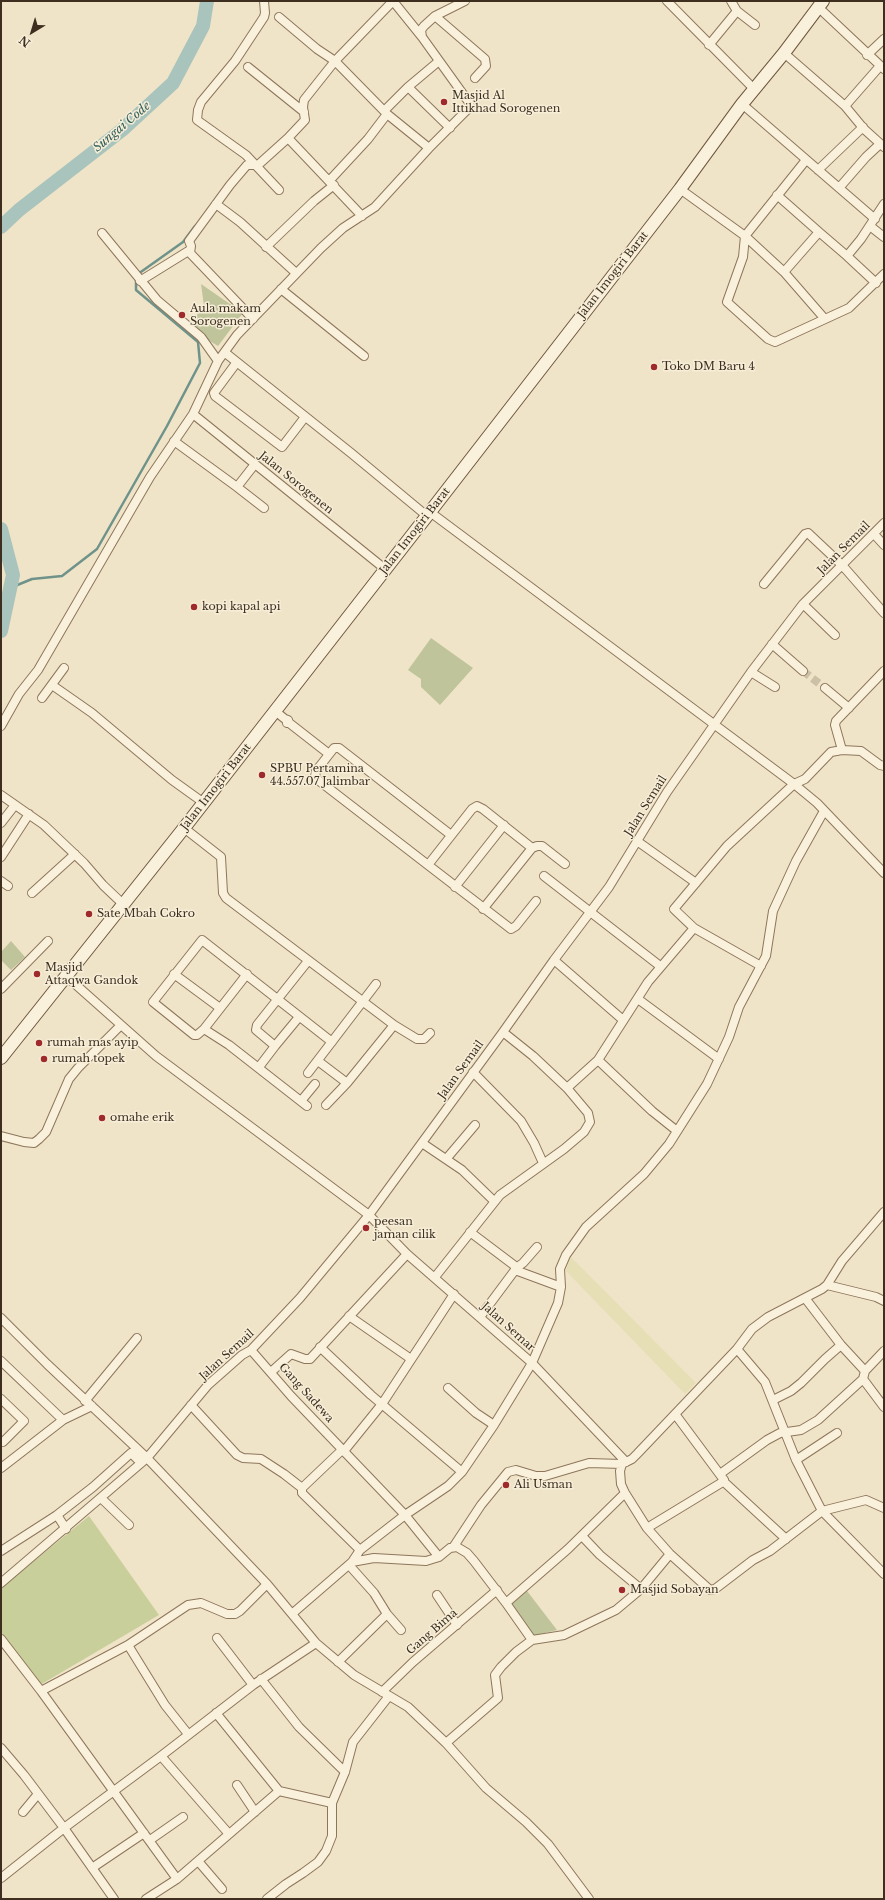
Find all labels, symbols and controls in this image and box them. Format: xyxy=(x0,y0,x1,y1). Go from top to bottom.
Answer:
north arrow xyxy=(12,12,52,52)
text: N xyxy=(16,33,33,50)
place label: Masjid Al Ittikhad Sorogenen xyxy=(452,89,560,115)
marker: Masjid Al Ittikhad Sorogenen xyxy=(439,97,449,107)
water label: Sungai Code xyxy=(90,99,154,155)
street label: Jalan Imogiri Barat xyxy=(575,229,651,321)
place label: Aula makam Sorogenen xyxy=(190,302,261,328)
marker: Aula makam Sorogenen xyxy=(177,310,187,320)
place label: Toko DM Baru 4 xyxy=(662,360,755,374)
marker: Toko DM Baru 4 xyxy=(649,362,659,372)
street label: Jalan Sorogenen xyxy=(256,449,336,517)
street label: Jalan Imogiri Barat xyxy=(377,485,453,577)
street label: Jalan Semail xyxy=(815,519,873,577)
place label: kopi kapal api xyxy=(202,600,280,614)
marker: kopi kapal api xyxy=(189,602,199,612)
street label: Jalan Imogiri Barat xyxy=(178,741,254,833)
place label: SPBU Pertamina 44.557.07 Jalimbar xyxy=(270,762,370,788)
marker: SPBU Pertamina 44.557.07 Jalimbar xyxy=(257,770,267,780)
street label: Jalan Semail xyxy=(622,773,670,839)
place label: Sate Mbah Cokro xyxy=(97,907,195,921)
marker: Sate Mbah Cokro xyxy=(84,909,94,919)
place label: Masjid Attaqwa Gandok xyxy=(45,961,138,987)
marker: Masjid Attaqwa Gandok xyxy=(32,969,42,979)
place label: rumah mas ayip xyxy=(47,1036,138,1050)
marker: rumah mas ayip xyxy=(34,1038,44,1048)
street label: Jalan Semail xyxy=(435,1038,487,1102)
place label: rumah topek xyxy=(52,1052,125,1066)
marker: rumah topek xyxy=(39,1054,49,1064)
place label: omahe erik xyxy=(110,1111,174,1125)
marker: omahe erik xyxy=(97,1113,107,1123)
place label: peesan jaman cilik xyxy=(374,1215,436,1241)
marker: peesan jaman cilik xyxy=(361,1223,371,1233)
street label: Jalan Semar xyxy=(479,1300,537,1354)
street label: Jalan Semail xyxy=(197,1327,257,1383)
street label: Gang Sadewa xyxy=(276,1361,336,1425)
place label: Ali Usman xyxy=(514,1478,573,1492)
marker: Ali Usman xyxy=(501,1480,511,1490)
place label: Masjid Sobayan xyxy=(630,1583,719,1597)
marker: Masjid Sobayan xyxy=(617,1585,627,1595)
street label: Gang Bima xyxy=(404,1606,460,1658)

